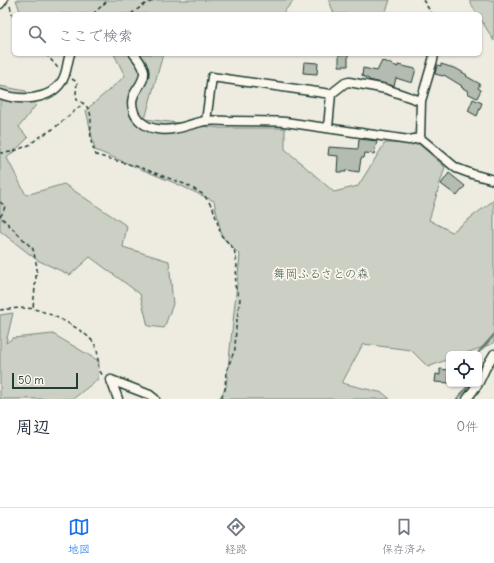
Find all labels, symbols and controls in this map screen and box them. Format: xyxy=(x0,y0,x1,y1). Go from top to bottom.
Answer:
search box xyxy=(12,12,482,56)
icon: search xyxy=(26,23,48,45)
text: ここで検索 xyxy=(58,26,133,45)
park label: 舞岡ふるさとの森 xyxy=(273,266,369,281)
map controls xyxy=(446,351,482,387)
button: locate xyxy=(446,351,482,387)
scale bar xyxy=(12,371,78,390)
text: 50 m xyxy=(18,373,44,387)
text: 周辺 xyxy=(16,416,50,438)
text: 0件 xyxy=(456,418,478,435)
tab: 地図 xyxy=(68,516,90,556)
tab: 経路 xyxy=(225,516,247,556)
tab: 保存済み xyxy=(382,516,426,556)

